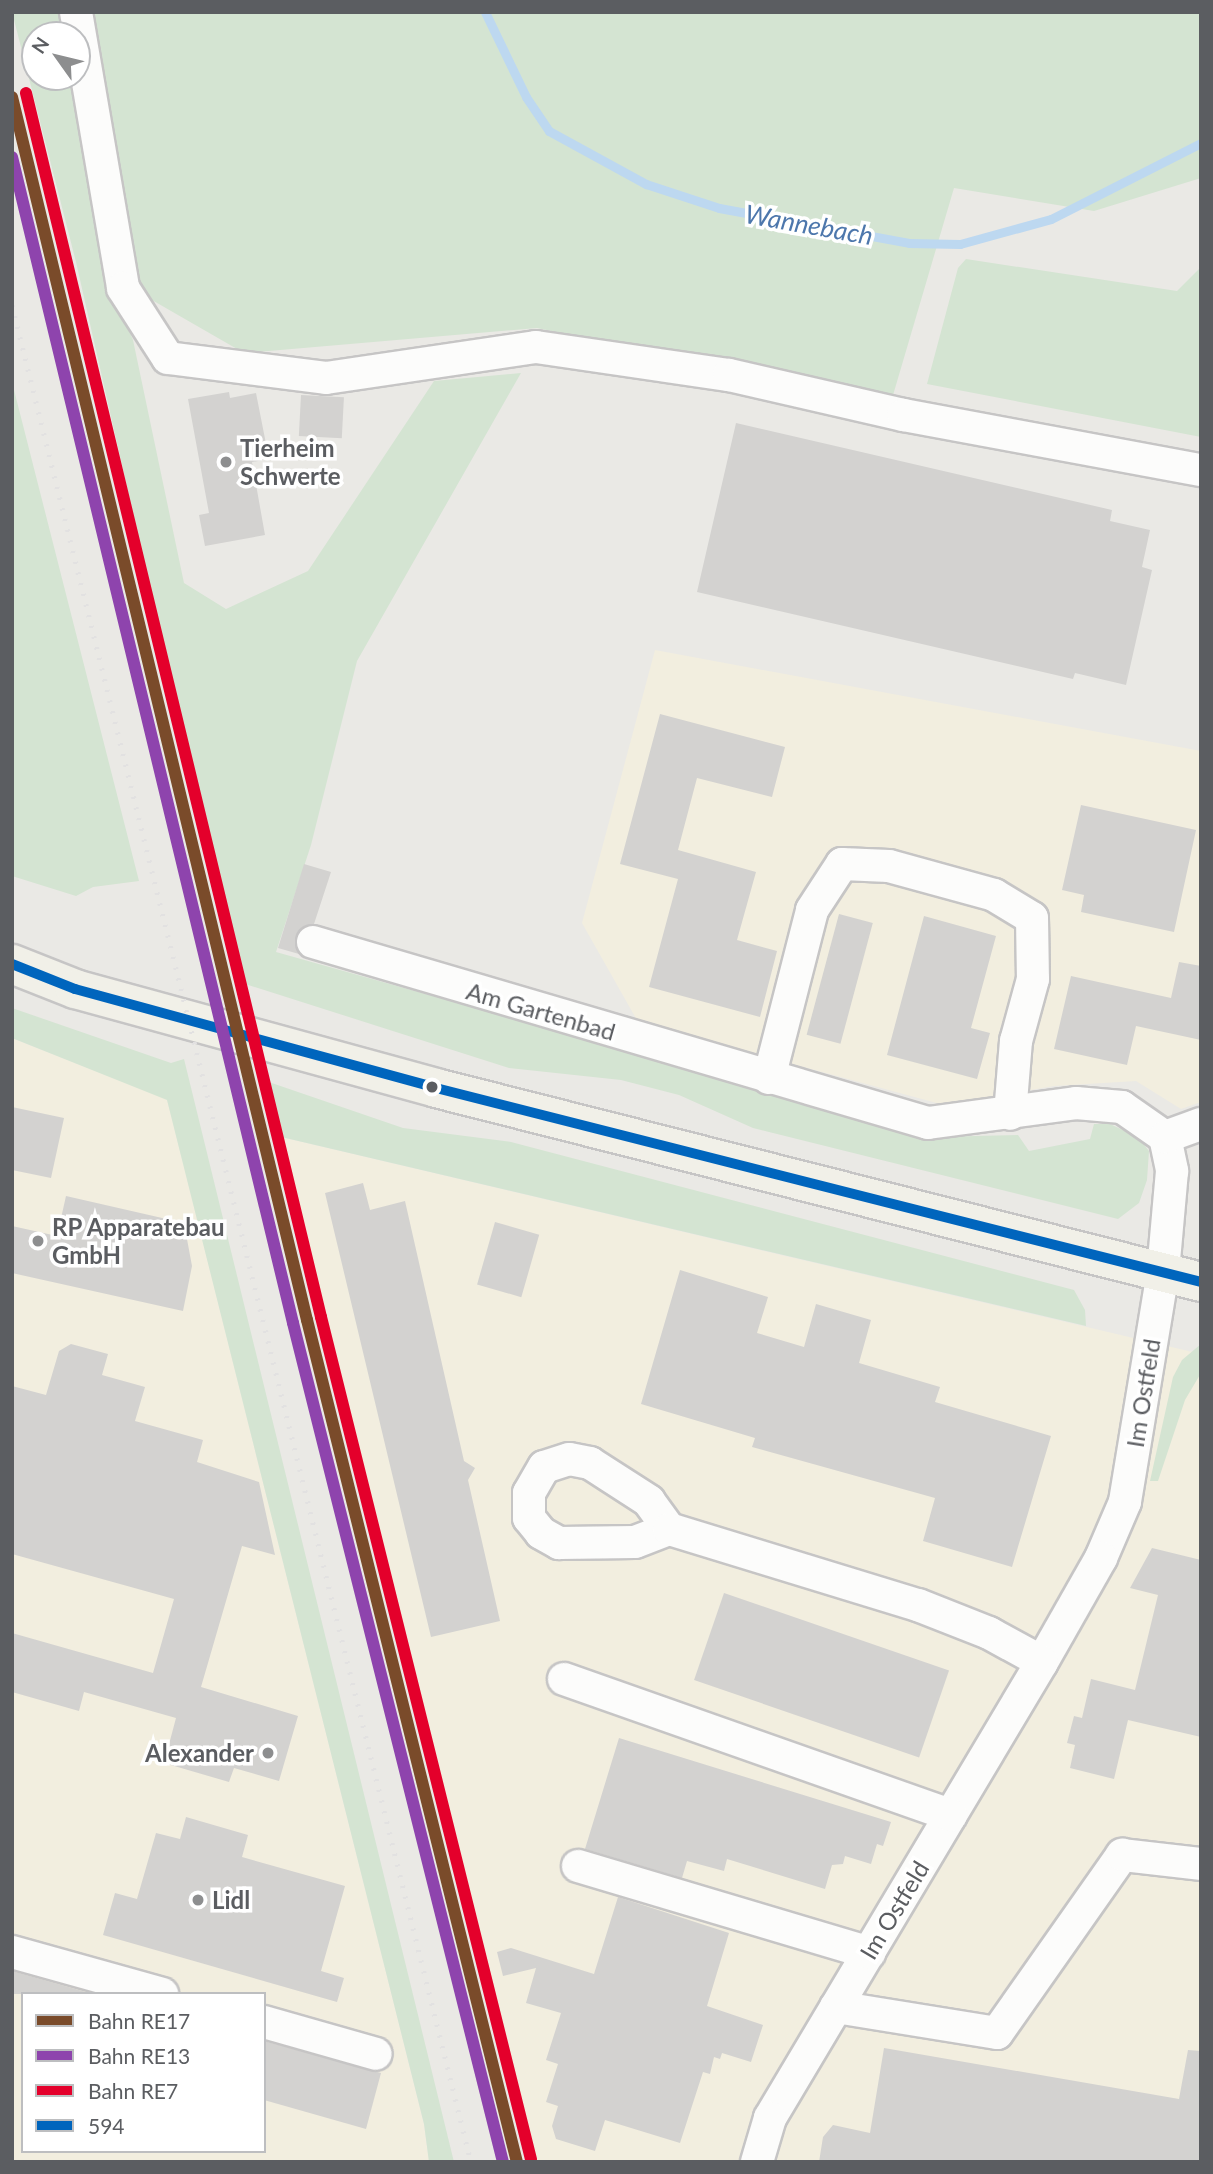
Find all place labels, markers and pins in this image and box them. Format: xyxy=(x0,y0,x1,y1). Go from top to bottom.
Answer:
place label: Tierheim Schwerte xyxy=(240,434,341,490)
marker: Tierheim Schwerte xyxy=(218,454,234,470)
unlabelled marker xyxy=(425,1080,439,1094)
place label: RP Apparatebau GmbH xyxy=(52,1213,226,1269)
marker: RP Apparatebau GmbH xyxy=(30,1233,46,1249)
place label: Alexander xyxy=(145,1739,254,1767)
marker: Alexander xyxy=(260,1745,276,1761)
place label: Lidl xyxy=(212,1886,250,1914)
marker: Lidl xyxy=(190,1892,206,1908)

